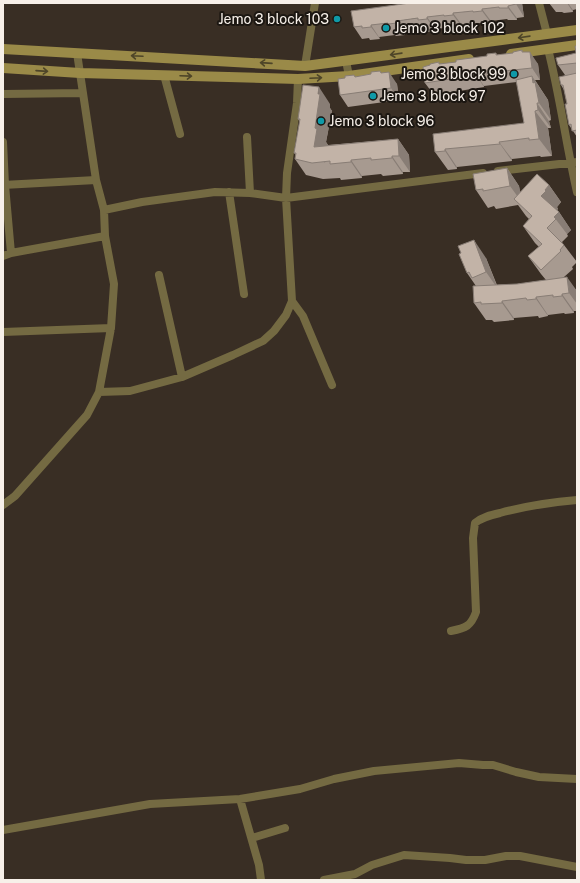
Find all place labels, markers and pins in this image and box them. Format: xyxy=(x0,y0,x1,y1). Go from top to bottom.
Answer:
place label: Jemo 3 block 103 xyxy=(218,11,329,27)
marker: Jemo 3 block 103 xyxy=(332,14,342,24)
place label: Jemo 3 block 102 xyxy=(394,20,504,36)
marker: Jemo 3 block 102 xyxy=(381,23,391,33)
place label: Jemo 3 block 99 xyxy=(401,66,506,82)
marker: Jemo 3 block 99 xyxy=(509,69,519,79)
place label: Jemo 3 block 97 xyxy=(381,88,486,104)
marker: Jemo 3 block 97 xyxy=(368,91,378,101)
place label: Jemo 3 block 96 xyxy=(329,113,435,129)
marker: Jemo 3 block 96 xyxy=(316,116,326,126)

